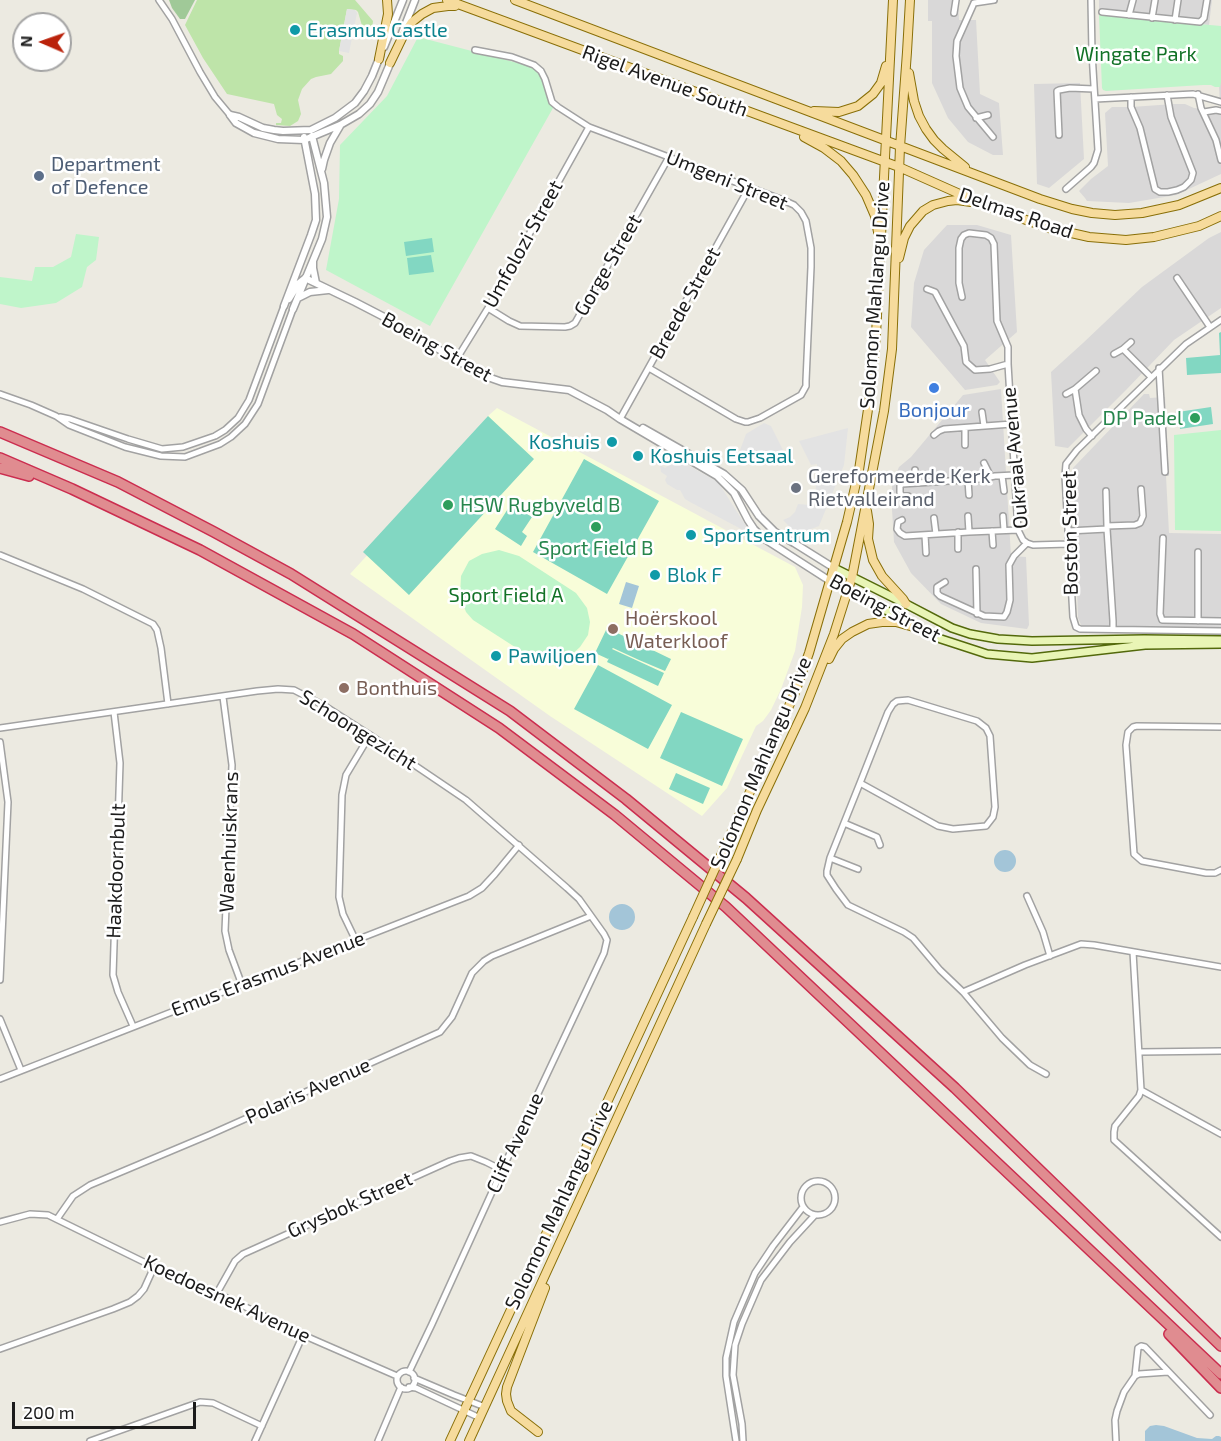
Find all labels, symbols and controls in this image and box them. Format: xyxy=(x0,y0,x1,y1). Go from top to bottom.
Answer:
north arrow xyxy=(12,12,72,72)
place label: Erasmus Castle xyxy=(307,18,448,42)
marker: Erasmus Castle xyxy=(288,23,302,37)
text: N xyxy=(16,35,35,48)
street label: Rigel Avenue South xyxy=(579,40,751,122)
park label: Wingate Park xyxy=(1075,42,1197,66)
street label: Umgeni Street xyxy=(663,145,791,215)
place label: Department of Defence xyxy=(51,152,161,199)
marker: Department of Defence xyxy=(32,169,46,183)
street label: Umfolozi Street xyxy=(478,176,568,312)
street label: Solomon Mahlangu Drive xyxy=(855,180,895,410)
street label: Delmas Road xyxy=(956,182,1076,244)
street label: Gorge Street xyxy=(569,210,647,320)
street label: Breede Street xyxy=(644,243,726,363)
street label: Boeing Street xyxy=(378,307,496,387)
marker: Bonjour xyxy=(927,381,941,395)
street label: Oukraal Avenue xyxy=(997,386,1033,530)
place label: Bonjour xyxy=(898,398,970,422)
place label: DP Padel xyxy=(1103,406,1183,430)
marker: DP Padel xyxy=(1188,411,1202,425)
place label: Koshuis xyxy=(529,430,600,454)
marker: Koshuis xyxy=(605,435,619,449)
place label: Koshuis Eetsaal xyxy=(650,444,793,468)
marker: Koshuis Eetsaal xyxy=(631,449,645,463)
place label: Gereformeerde Kerk Rietvalleirand xyxy=(808,464,991,511)
street label: Boston Street xyxy=(1057,471,1083,595)
marker: Gereformeerde Kerk Rietvalleirand xyxy=(789,481,803,495)
place label: HSW Rugbyveld B xyxy=(460,493,620,517)
marker: HSW Rugbyveld B xyxy=(441,498,455,512)
marker: Sport Field B xyxy=(589,520,603,534)
place label: Sportsentrum xyxy=(703,523,830,547)
marker: Sportsentrum xyxy=(684,528,698,542)
place label: Sport Field B xyxy=(538,536,654,560)
place label: Blok F xyxy=(667,563,722,587)
marker: Blok F xyxy=(648,568,662,582)
street label: Boeing Street xyxy=(825,569,945,647)
park label: Sport Field A xyxy=(448,583,564,607)
place label: Hoërskool Waterkloof xyxy=(625,606,727,653)
marker: Hoërskool Waterkloof xyxy=(606,622,620,636)
place label: Pawiljoen xyxy=(508,644,597,668)
marker: Pawiljoen xyxy=(489,649,503,663)
street label: Solomon Mahlangu Drive xyxy=(705,653,817,873)
place label: Bonthuis xyxy=(356,676,437,700)
marker: Bonthuis xyxy=(337,681,351,695)
street label: Schoongezicht xyxy=(295,685,421,775)
street label: Waenhuiskrans xyxy=(215,771,243,913)
street label: Haakdoornbult xyxy=(102,803,130,939)
street label: Emus Erasmus Avenue xyxy=(168,926,368,1022)
street label: Polaris Avenue xyxy=(242,1053,374,1129)
street label: Cliff Avenue xyxy=(481,1089,549,1197)
street label: Solomon Mahlangu Drive xyxy=(500,1097,618,1313)
street label: Grysbok Street xyxy=(284,1167,416,1243)
street label: Koedoesnek Avenue xyxy=(140,1250,314,1348)
scale bar xyxy=(15,1390,200,1428)
text: 200 m xyxy=(23,1401,75,1423)

